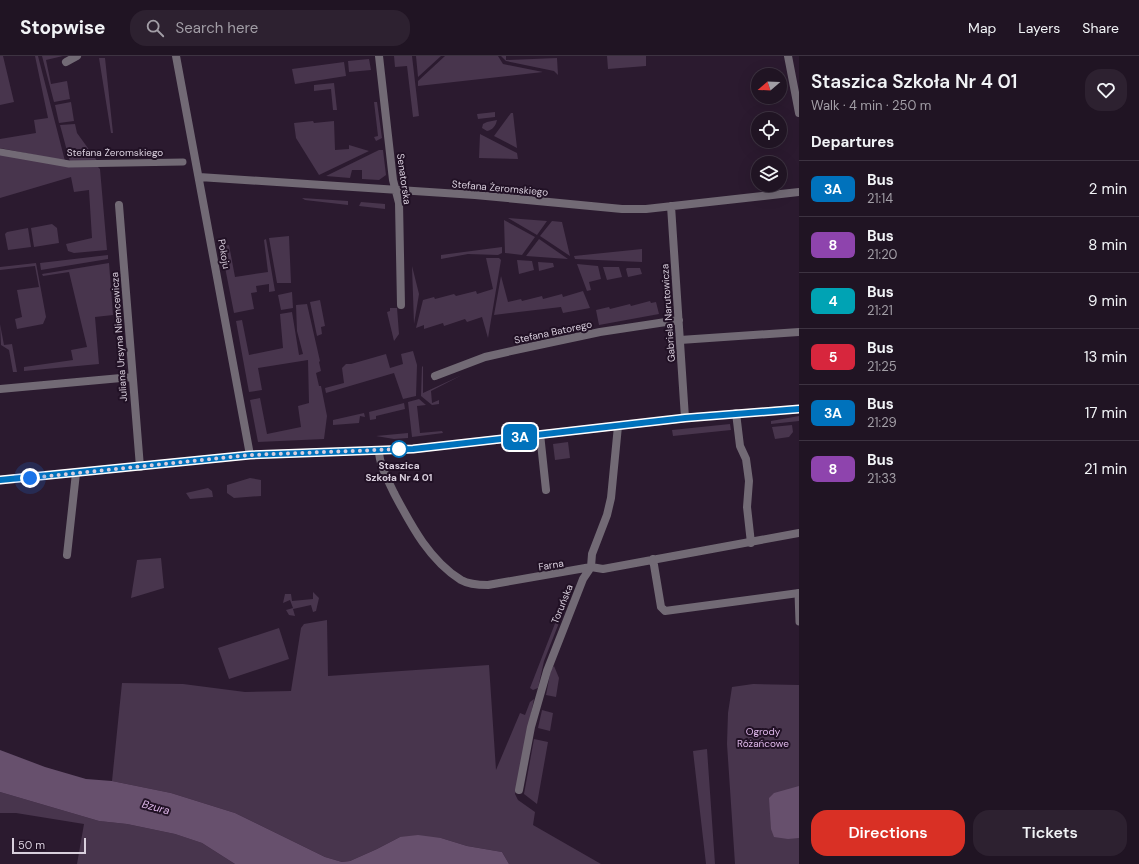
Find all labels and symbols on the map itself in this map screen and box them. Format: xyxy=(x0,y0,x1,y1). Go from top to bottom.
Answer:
north arrow xyxy=(751,68,787,104)
street label: Stefana Żeromskiego xyxy=(67,146,163,159)
street label: Senatorska xyxy=(394,153,414,205)
street label: Stefana Żeromskiego xyxy=(451,177,549,199)
street label: Pokoju xyxy=(215,238,233,270)
street label: Gabriela Narutowicza xyxy=(658,263,678,363)
street label: Juliana Ursyna Niemcewicza xyxy=(108,272,130,402)
street label: Stefana Batorego xyxy=(513,317,593,347)
line badge: 3A xyxy=(502,424,538,450)
marker: Staszica Szkoła Nr 4 01 xyxy=(390,440,408,458)
place label: Staszica Szkoła Nr 4 01 xyxy=(366,459,432,484)
your location xyxy=(20,468,40,488)
street label: Farna xyxy=(537,557,565,573)
street label: Toruńska xyxy=(548,582,576,626)
park label: Ogrody Różańcowe xyxy=(737,725,789,750)
water label: Bzura xyxy=(141,797,171,817)
scale bar xyxy=(12,836,86,855)

